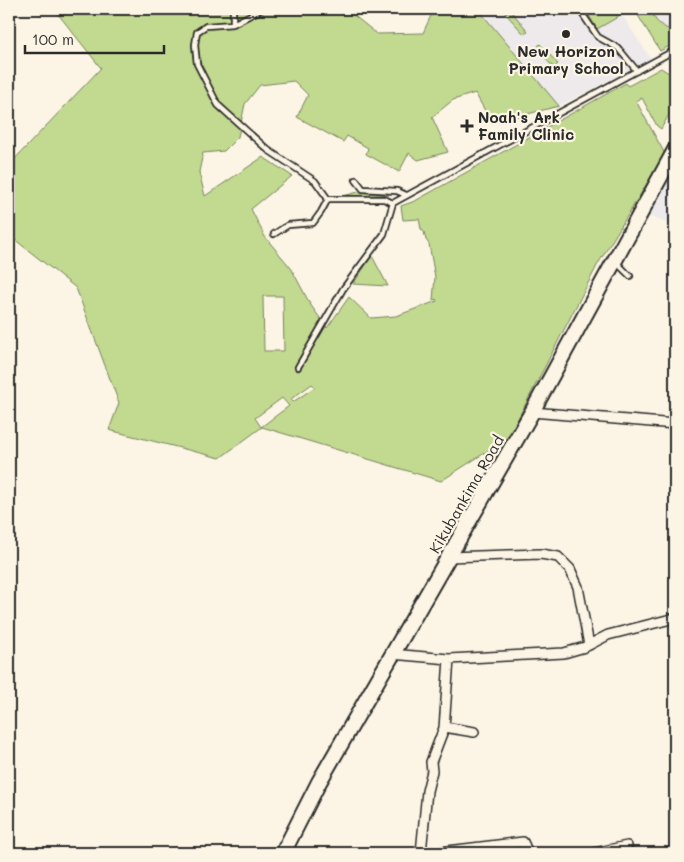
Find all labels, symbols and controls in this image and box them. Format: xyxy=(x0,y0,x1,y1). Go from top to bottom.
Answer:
scale bar xyxy=(25,22,164,54)
marker: New Horizon Primary School xyxy=(560,28,572,40)
text: 100 m xyxy=(32,29,74,49)
place label: New Horizon Primary School xyxy=(509,41,623,78)
place label: Noah's Ark Family Clinic xyxy=(478,107,574,144)
marker: Noah's Ark Family Clinic xyxy=(460,119,474,133)
street label: Kikubankima Road xyxy=(424,431,508,557)

